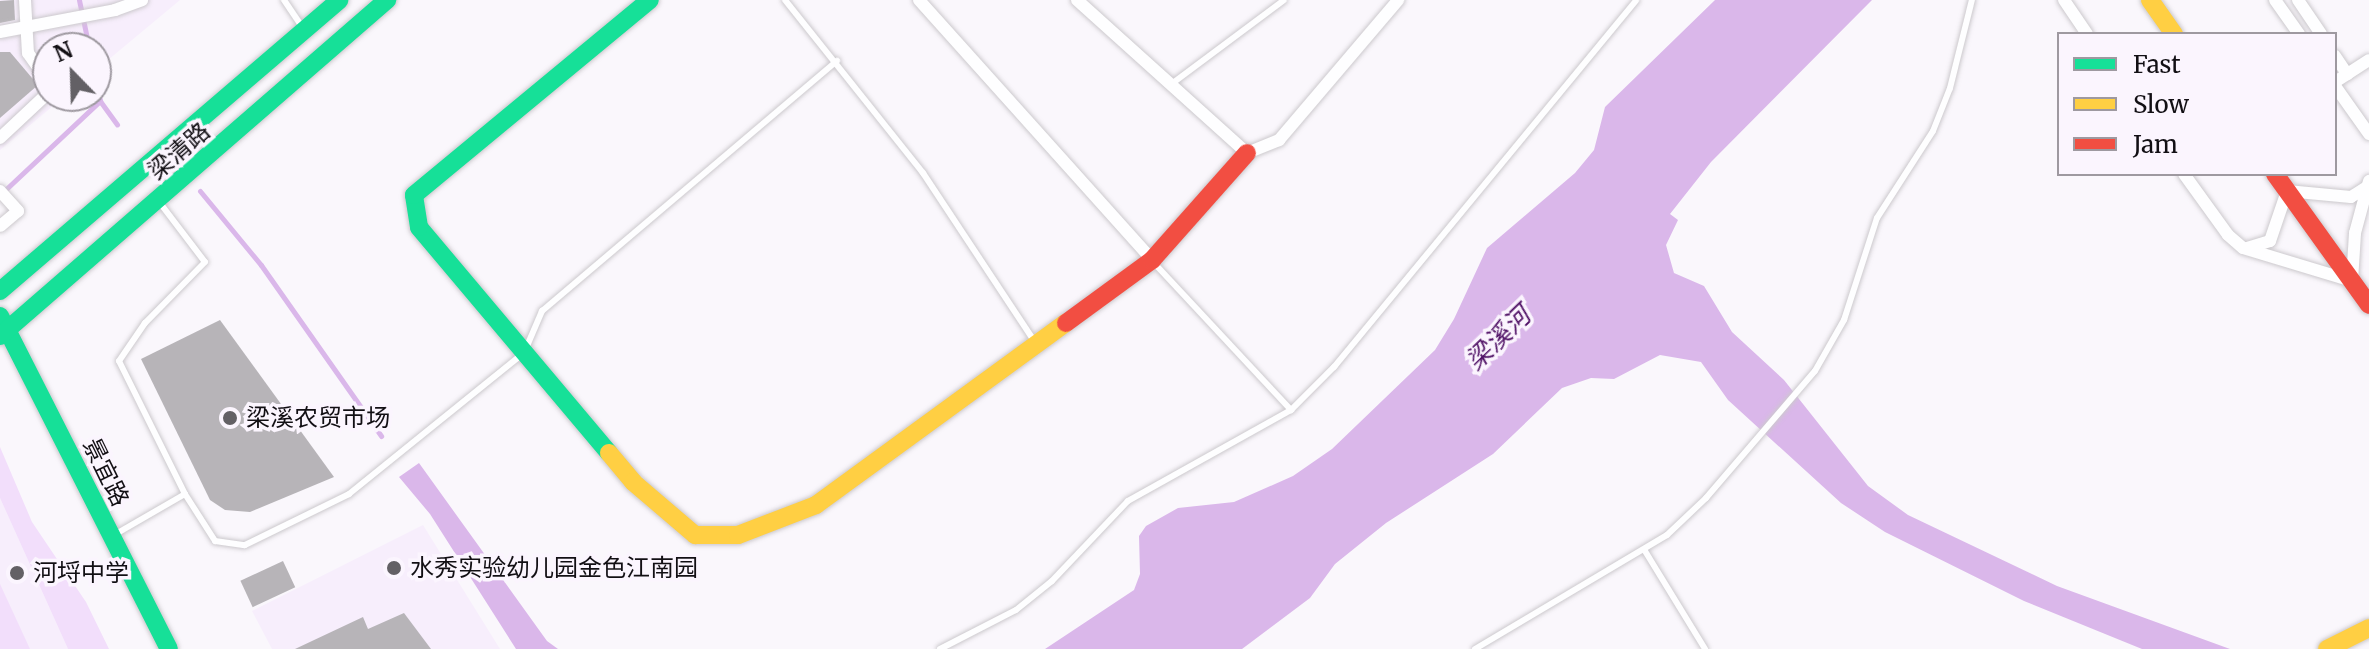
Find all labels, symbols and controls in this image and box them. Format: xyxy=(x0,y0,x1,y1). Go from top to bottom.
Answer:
north arrow xyxy=(32,32,112,112)
legend xyxy=(2057,32,2337,176)
text: N xyxy=(50,35,77,68)
text: Fast xyxy=(2133,49,2181,80)
text: Slow xyxy=(2133,89,2189,120)
street label: 梁清路 xyxy=(142,117,216,185)
text: Jam xyxy=(2133,129,2178,160)
water label: 梁溪河 xyxy=(1459,300,1537,376)
place label: 梁溪农贸市场 xyxy=(246,404,390,432)
marker: 梁溪农贸市场 xyxy=(221,409,239,427)
street label: 景宜路 xyxy=(77,433,135,511)
place label: 水秀实验幼儿园金色江南园 xyxy=(410,554,698,582)
place label: 河埒中学 xyxy=(33,559,129,587)
marker: 水秀实验幼儿园金色江南园 xyxy=(385,559,403,577)
marker: 河埒中学 xyxy=(8,564,26,582)

